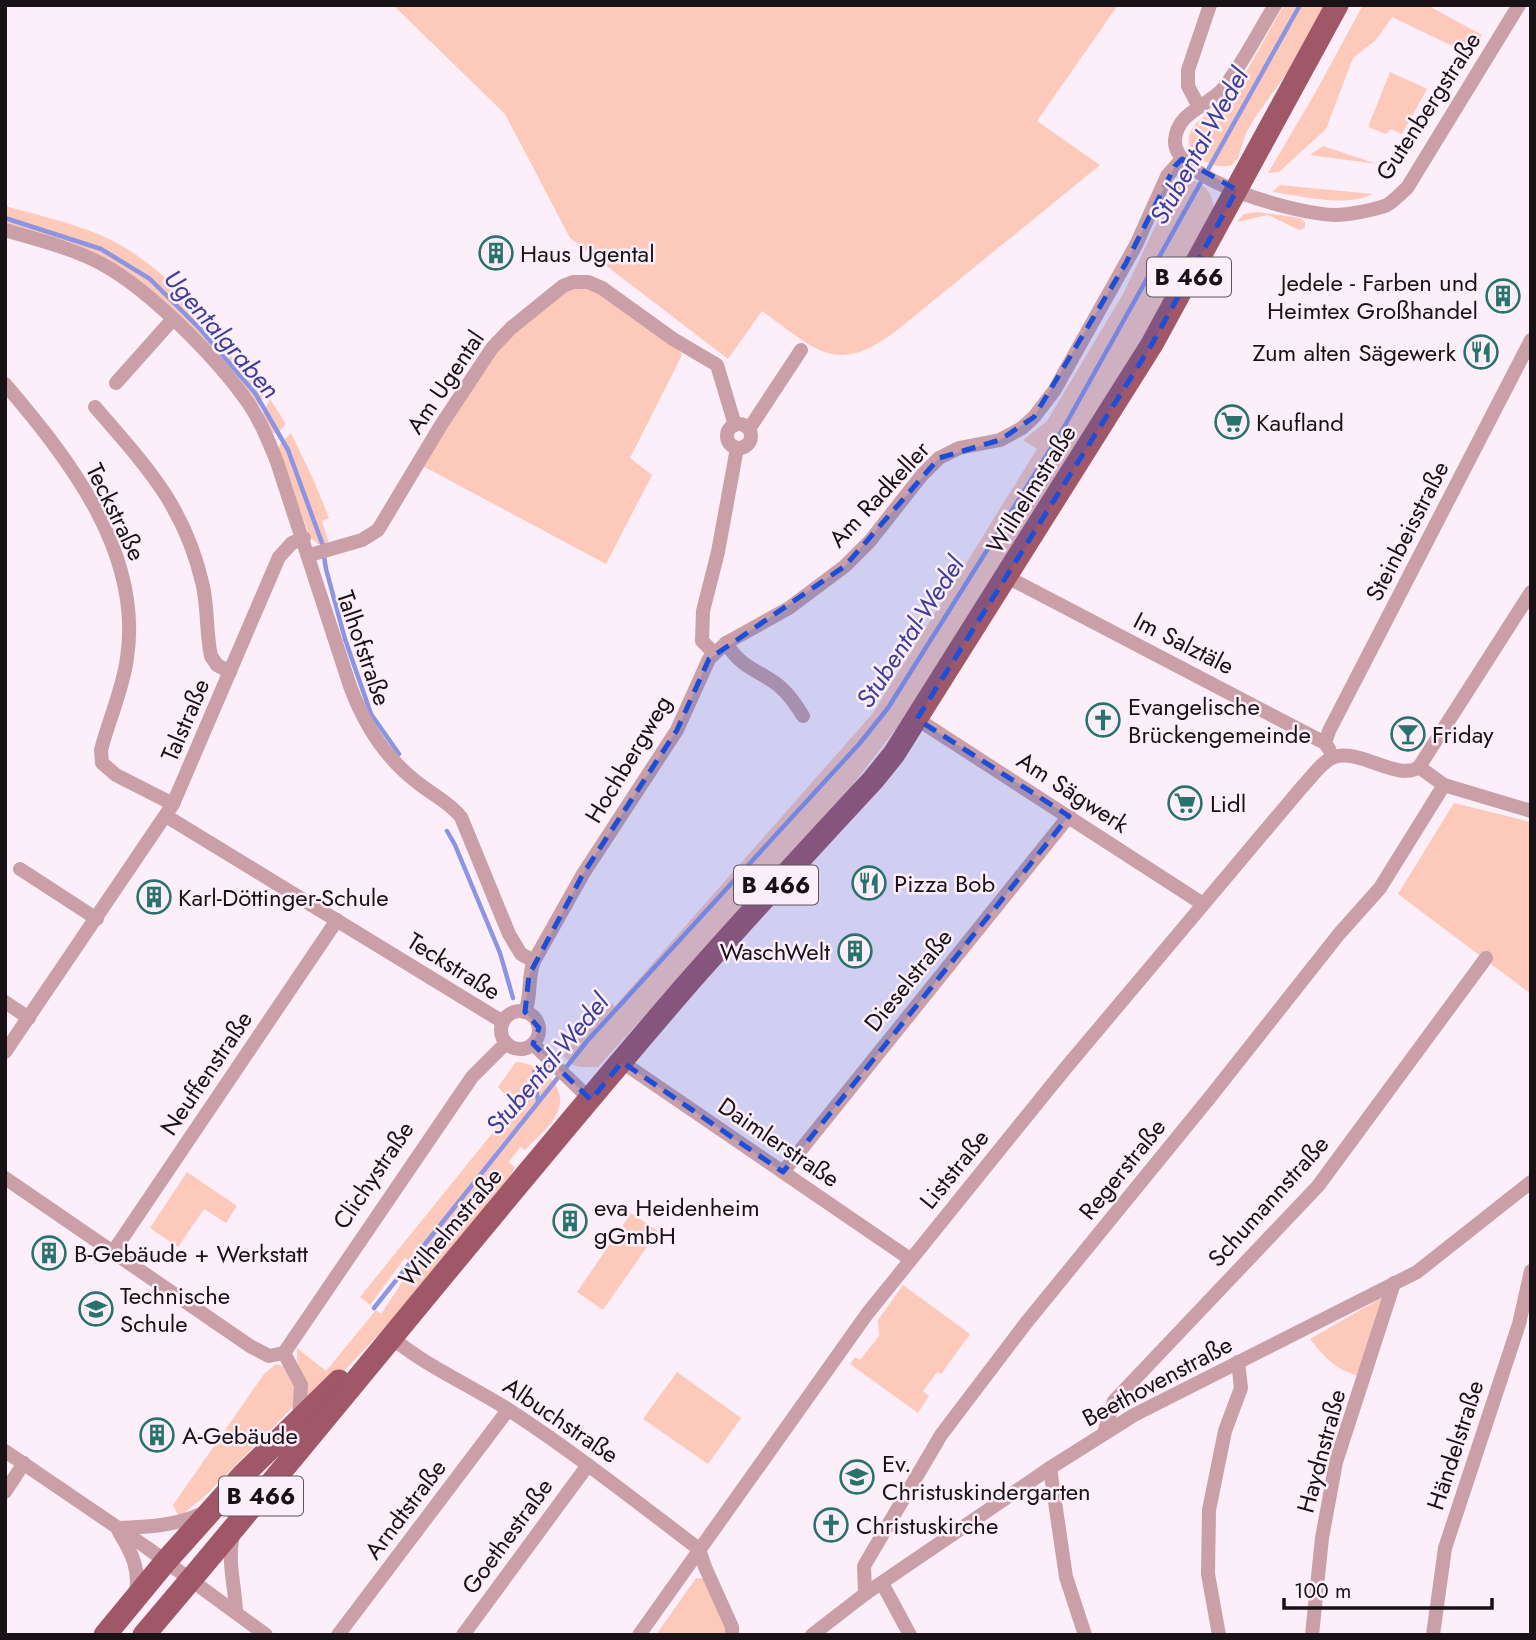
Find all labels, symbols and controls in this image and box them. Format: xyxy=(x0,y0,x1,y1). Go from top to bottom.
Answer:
street label: Gutenbergstraße xyxy=(1367,25,1489,187)
water label: Stubental-Wedel xyxy=(1140,59,1258,231)
building icon: Haus Ugental xyxy=(477,234,515,272)
place label: Haus Ugental xyxy=(520,236,655,271)
road number: B 466 xyxy=(1147,258,1231,296)
water label: Ugentalgraben xyxy=(155,261,289,407)
place label: Jedele - Farben und Heimtex Großhandel xyxy=(1267,265,1478,328)
building icon: Jedele - Farben und Heimtex Großhandel xyxy=(1484,277,1522,315)
street label: Am Ugental xyxy=(397,323,493,441)
restaurant icon: Zum alten Sägewerk xyxy=(1462,333,1500,371)
place label: Zum alten Sägewerk xyxy=(1253,335,1456,370)
supermarket icon: Kaufland xyxy=(1213,403,1251,441)
place label: Kaufland xyxy=(1256,405,1344,440)
street label: Wilhelmstraße xyxy=(978,418,1084,560)
street label: Am Radkeller xyxy=(820,432,938,555)
street label: Steinbeisstraße xyxy=(1357,455,1457,607)
street label: Teckstraße xyxy=(77,457,155,567)
water label: Stubental-Wedel xyxy=(847,548,974,715)
street label: Talhofstraße xyxy=(328,586,400,710)
street label: Im Salztäle xyxy=(1128,603,1240,683)
street label: Talstraße xyxy=(152,673,218,767)
street label: Hochbergweg xyxy=(576,688,680,830)
place label: Evangelische Brückengemeinde xyxy=(1128,689,1311,752)
church icon: Evangelische Brückengemeinde xyxy=(1084,701,1122,739)
bar icon: Friday xyxy=(1389,715,1427,753)
place label: Friday xyxy=(1432,717,1494,752)
street label: Am Sägwerk xyxy=(1010,743,1136,842)
supermarket icon: Lidl xyxy=(1166,784,1204,822)
place label: Lidl xyxy=(1210,786,1246,821)
restaurant icon: Pizza Bob xyxy=(850,864,888,902)
road number: B 466 xyxy=(734,866,818,904)
place label: Pizza Bob xyxy=(894,866,995,901)
building icon: Karl-Döttinger-Schule xyxy=(135,878,173,916)
place label: Karl-Döttinger-Schule xyxy=(178,880,389,915)
street label: Dieselstraße xyxy=(856,921,960,1039)
street label: Teckstraße xyxy=(401,924,507,1008)
building icon: WaschWelt xyxy=(836,932,874,970)
place label: WaschWelt xyxy=(720,934,830,969)
water label: Stubental-Wedel xyxy=(476,984,618,1143)
street label: Neuffenstraße xyxy=(151,1004,261,1142)
street label: Daimlerstraße xyxy=(711,1088,847,1196)
street label: Regerstraße xyxy=(1070,1111,1174,1227)
street label: Clichystraße xyxy=(324,1114,422,1236)
street label: Liststraße xyxy=(911,1122,997,1216)
street label: Schumannstraße xyxy=(1199,1127,1337,1275)
street label: Wilhelmstraße xyxy=(390,1160,510,1294)
place label: eva Heidenheim gGmbH xyxy=(594,1190,760,1253)
building icon: eva Heidenheim gGmbH xyxy=(551,1202,589,1240)
building icon: B-Gebäude + Werkstatt xyxy=(30,1234,68,1272)
place label: B-Gebäude + Werkstatt xyxy=(74,1236,308,1271)
place label: Technische Schule xyxy=(120,1278,230,1341)
school or university icon: Technische Schule xyxy=(77,1290,115,1328)
street label: Beethovenstraße xyxy=(1076,1327,1238,1435)
street label: Albuchstraße xyxy=(496,1368,626,1472)
street label: Händelstraße xyxy=(1418,1376,1492,1514)
street label: Haydnstraße xyxy=(1288,1385,1354,1517)
building icon: A-Gebäude xyxy=(138,1416,176,1454)
place label: A-Gebäude xyxy=(182,1418,298,1453)
place label: Ev. Christuskindergarten xyxy=(882,1446,1091,1509)
street label: Arndtstraße xyxy=(356,1452,454,1566)
school or university icon: Ev. Christuskindergarten xyxy=(838,1458,876,1496)
street label: Goethestraße xyxy=(453,1471,561,1601)
road number: B 466 xyxy=(219,1476,303,1516)
church icon: Christuskirche xyxy=(812,1506,850,1544)
place label: Christuskirche xyxy=(856,1508,998,1543)
scale bar xyxy=(1284,1566,1492,1610)
text: 100 m xyxy=(1294,1576,1351,1606)

